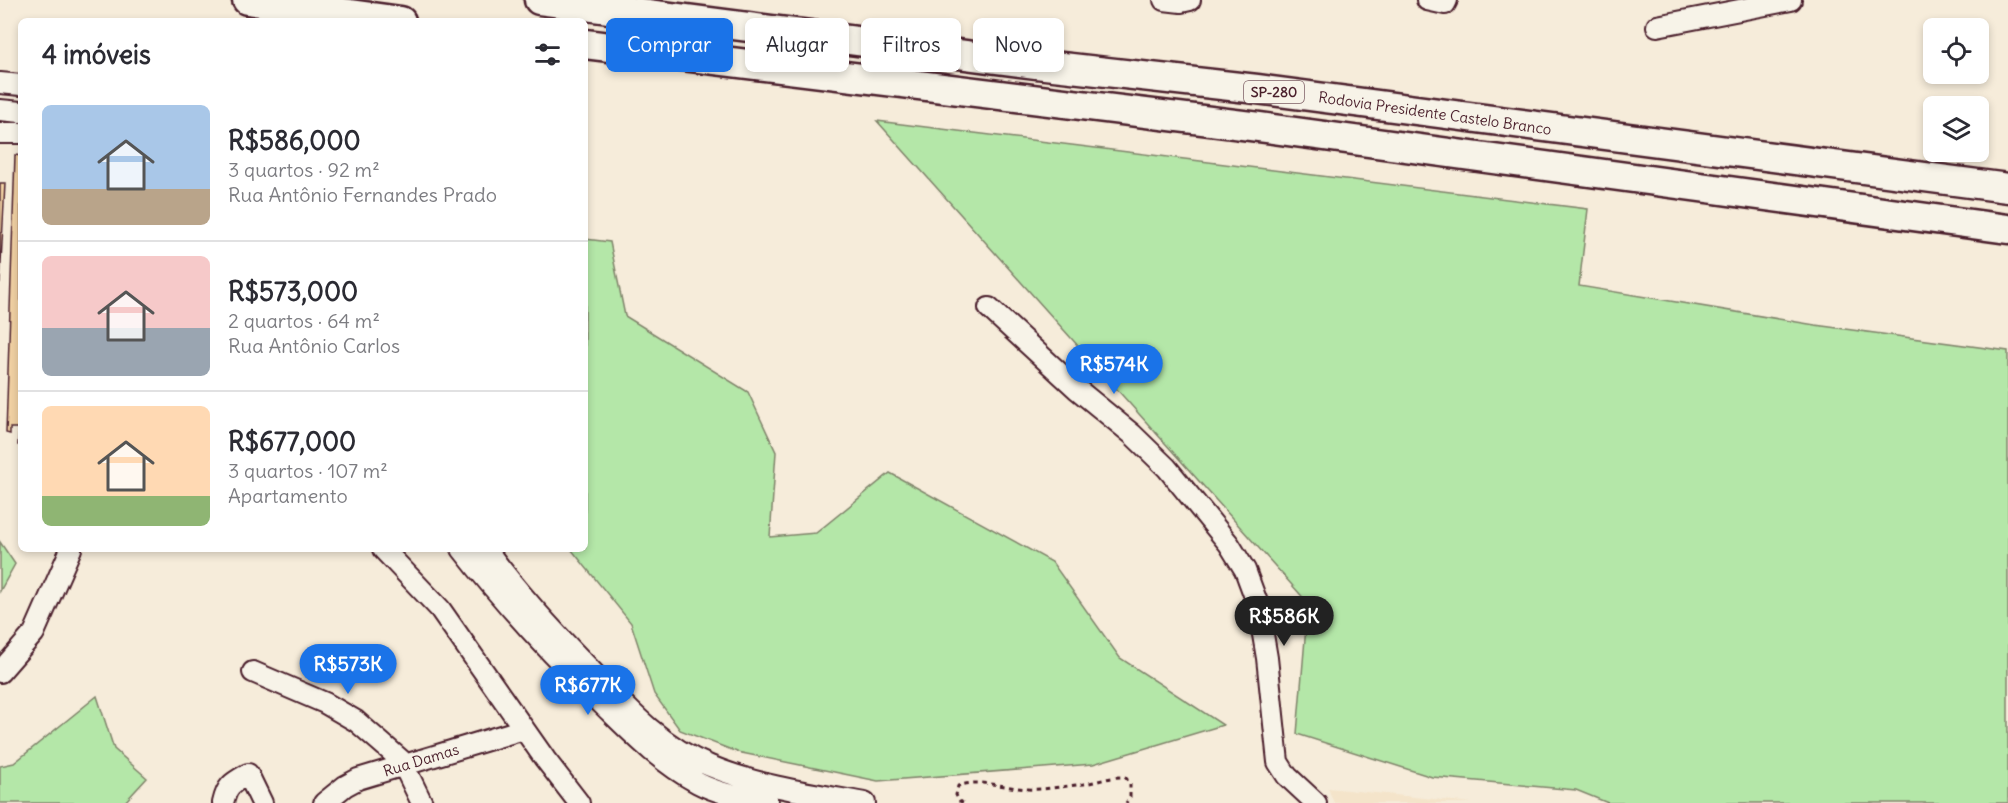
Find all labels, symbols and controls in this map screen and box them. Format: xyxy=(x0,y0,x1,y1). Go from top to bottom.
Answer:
chip: Comprar xyxy=(606,18,733,72)
chip: Alugar xyxy=(745,18,849,72)
chip: Filtros xyxy=(861,18,961,72)
chip: Novo xyxy=(973,18,1064,72)
map controls xyxy=(1923,18,1989,162)
button: locate xyxy=(1923,18,1989,84)
text: 4 imóveis xyxy=(42,38,151,71)
icon: filters xyxy=(531,38,564,71)
road number: SP-280 xyxy=(1244,81,1304,103)
street label: Rodovia Presidente Castelo Branco xyxy=(1317,87,1553,139)
button: layers xyxy=(1923,96,1989,162)
text: R$586,000 xyxy=(228,124,361,157)
icon: home xyxy=(90,129,162,201)
text: 3 quartos · 92 m² xyxy=(228,157,380,182)
text: Rua Antônio Fernandes Prado xyxy=(228,182,497,207)
text: R$573,000 xyxy=(228,275,358,308)
icon: home xyxy=(90,280,162,352)
text: 2 quartos · 64 m² xyxy=(228,308,380,333)
text: Rua Antônio Carlos xyxy=(228,333,400,358)
pin: R$574K xyxy=(1065,344,1163,395)
text: R$574K xyxy=(1080,351,1148,376)
text: R$677,000 xyxy=(228,425,356,458)
icon: home xyxy=(90,430,162,502)
text: 3 quartos · 107 m² xyxy=(228,458,388,483)
text: Apartamento xyxy=(228,483,348,508)
pin: R$586K xyxy=(1235,596,1333,647)
text: R$586K xyxy=(1249,603,1319,628)
pin: R$573K xyxy=(299,644,397,695)
text: R$573K xyxy=(314,651,382,676)
pin: R$677K xyxy=(539,665,637,716)
text: R$677K xyxy=(554,672,622,697)
street label: Rua Damas xyxy=(381,739,461,780)

